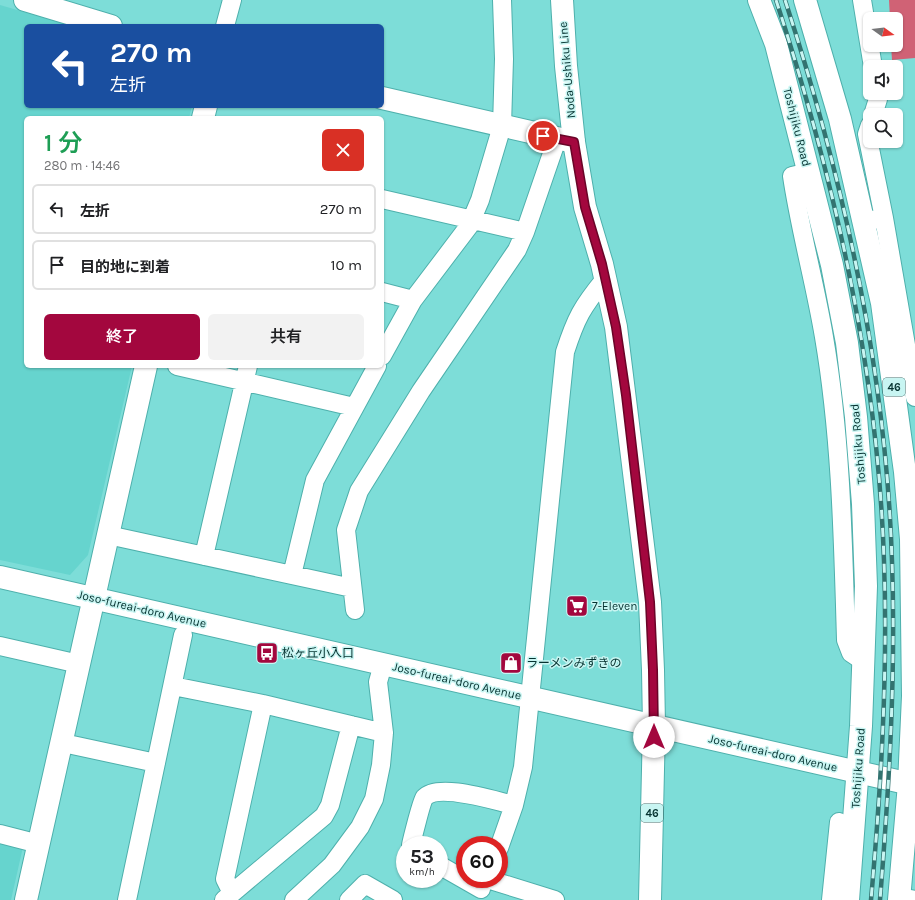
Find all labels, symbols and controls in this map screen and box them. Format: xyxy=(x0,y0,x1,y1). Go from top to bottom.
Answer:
north arrow xyxy=(863,12,903,52)
map controls xyxy=(863,12,903,148)
street label: Noda-Ushiku Line xyxy=(556,21,578,119)
text: 270 m xyxy=(110,36,192,69)
icon: left xyxy=(44,40,96,92)
button: sound xyxy=(863,60,903,100)
text: 左折 xyxy=(110,74,146,96)
street label: Toshijiku Road xyxy=(780,86,814,168)
button: search xyxy=(863,108,903,148)
pin xyxy=(526,119,560,153)
icon: arrive xyxy=(532,125,554,147)
text: 1 分 xyxy=(44,129,82,157)
button: close xyxy=(322,129,364,171)
text: 280 m · 14:46 xyxy=(44,158,120,173)
icon: left xyxy=(46,198,68,220)
text: 270 m xyxy=(320,200,362,218)
text: 左折 xyxy=(80,202,110,220)
icon: arrive xyxy=(46,254,68,276)
text: 10 m xyxy=(331,256,362,274)
text: 目的地に到着 xyxy=(80,258,170,276)
button: 終了 xyxy=(44,314,200,360)
button: 共有 xyxy=(208,314,364,360)
road number: 46 xyxy=(883,378,905,396)
street label: Toshijiku Road xyxy=(848,403,868,485)
street label: Joso-fureai-doro Avenue xyxy=(76,587,208,631)
supermarket icon: 7-Eleven xyxy=(564,593,590,619)
place label: 7-Eleven xyxy=(592,599,638,613)
bus stop icon: 松ヶ丘小入口 xyxy=(254,640,280,666)
place label: 松ヶ丘小入口 xyxy=(282,646,354,660)
shop icon: ラーメンみずきの xyxy=(498,650,524,676)
place label: ラーメンみずきの xyxy=(526,656,622,670)
street label: Joso-fureai-doro Avenue xyxy=(391,659,523,703)
position arrow xyxy=(633,716,675,758)
street label: Toshijiku Road xyxy=(848,727,868,809)
street label: Joso-fureai-doro Avenue xyxy=(707,731,839,775)
road number: 46 xyxy=(641,804,663,822)
speed limit sign: 60 xyxy=(456,836,508,888)
text: 53 xyxy=(410,845,434,868)
text: km/h xyxy=(409,866,435,878)

